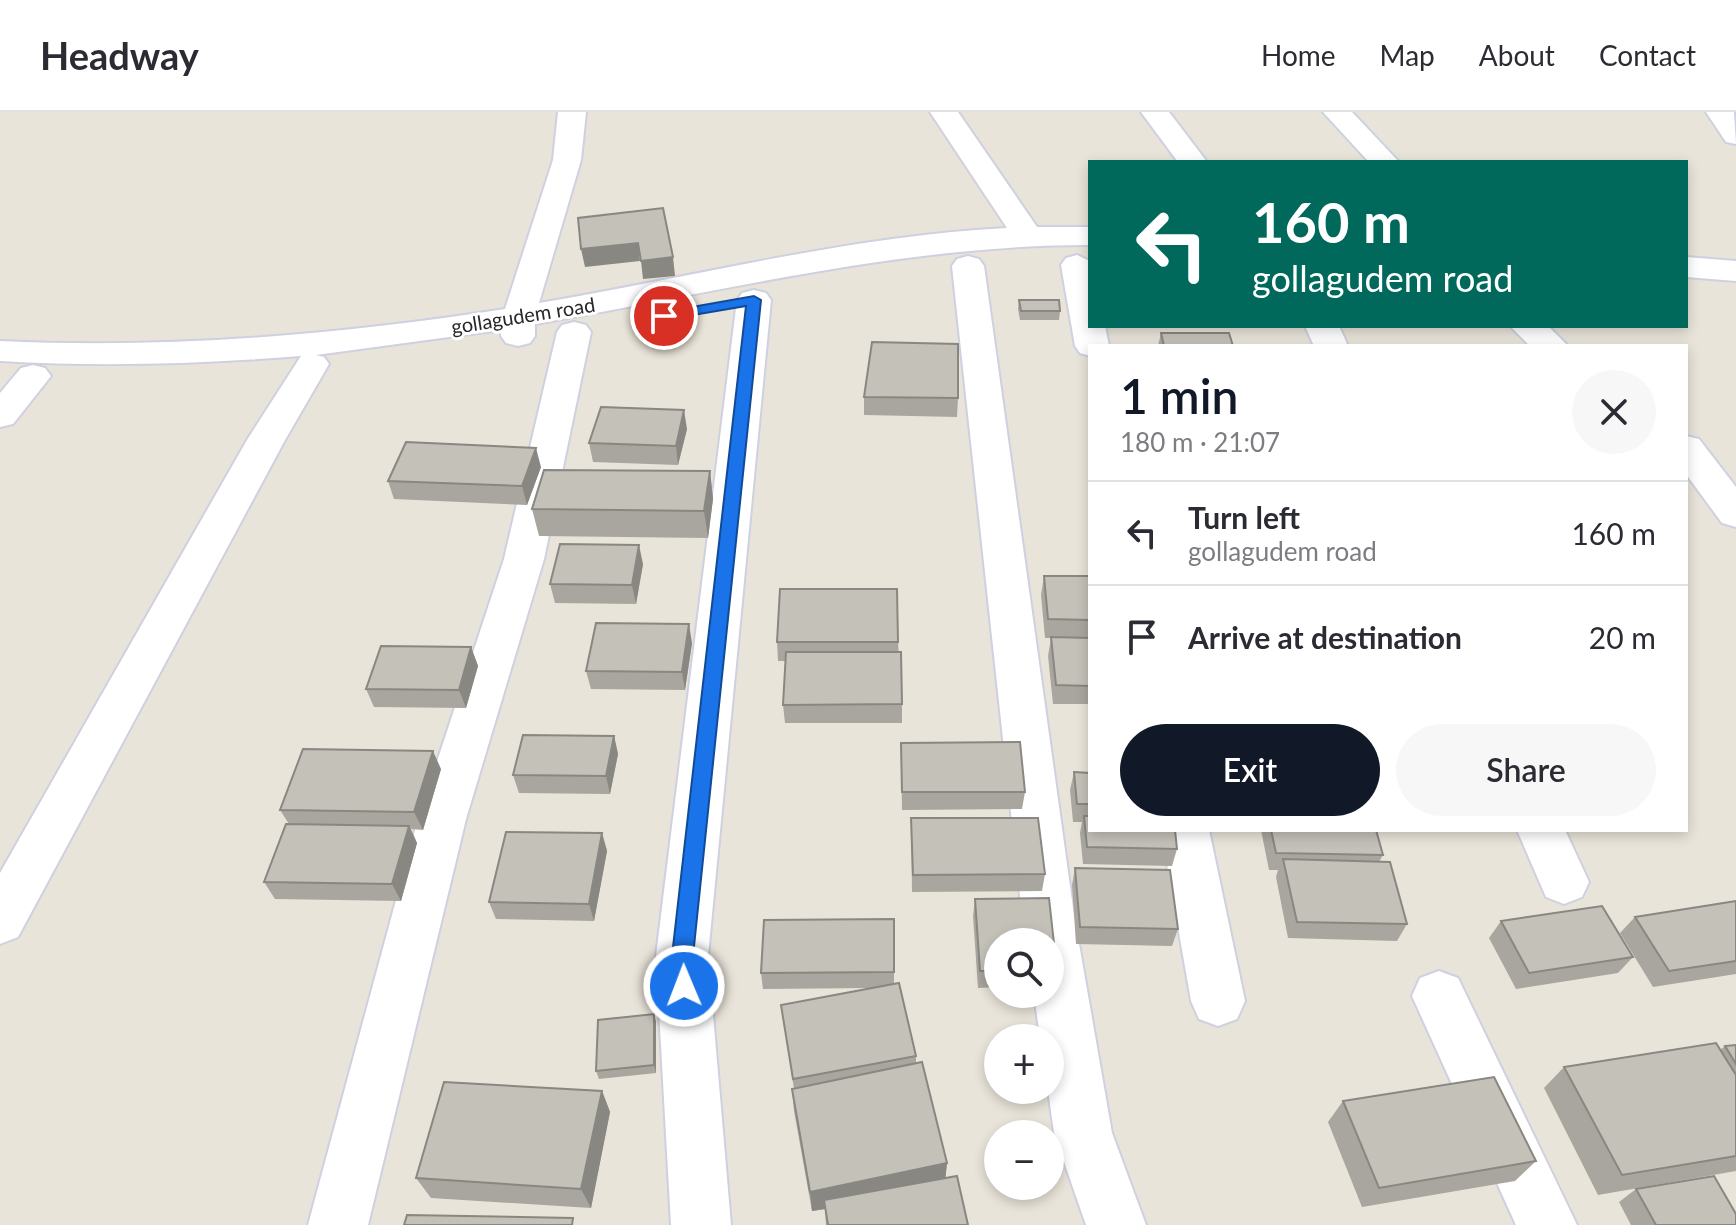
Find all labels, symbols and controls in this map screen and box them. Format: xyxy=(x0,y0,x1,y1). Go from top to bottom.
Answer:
text: Headway xyxy=(40,32,199,78)
text: Home xyxy=(1261,38,1336,72)
text: Map xyxy=(1380,38,1435,72)
text: About xyxy=(1479,38,1555,72)
text: Contact xyxy=(1599,38,1696,72)
text: 160 m xyxy=(1252,188,1410,255)
icon: left xyxy=(1120,192,1224,296)
text: gollagudem road xyxy=(1252,256,1513,300)
pin xyxy=(630,282,698,350)
street label: gollagudem road xyxy=(449,292,597,338)
icon: arrive xyxy=(642,294,686,338)
text: 1 min xyxy=(1120,367,1238,424)
button: close xyxy=(1572,370,1656,454)
text: 180 m · 21:07 xyxy=(1120,426,1280,458)
text: Turn left xyxy=(1188,499,1300,535)
icon: left xyxy=(1120,511,1164,555)
text: 160 m xyxy=(1571,515,1656,551)
text: gollagudem road xyxy=(1188,535,1377,567)
icon: arrive xyxy=(1120,615,1164,659)
text: Arrive at destination xyxy=(1188,619,1462,655)
text: 20 m xyxy=(1589,619,1656,655)
button: Exit xyxy=(1120,724,1380,816)
button: Share xyxy=(1396,724,1656,816)
map controls xyxy=(984,928,1064,1200)
button: search xyxy=(984,928,1064,1008)
position arrow xyxy=(642,944,726,1028)
button: + xyxy=(984,1024,1064,1104)
button: − xyxy=(984,1120,1064,1200)

